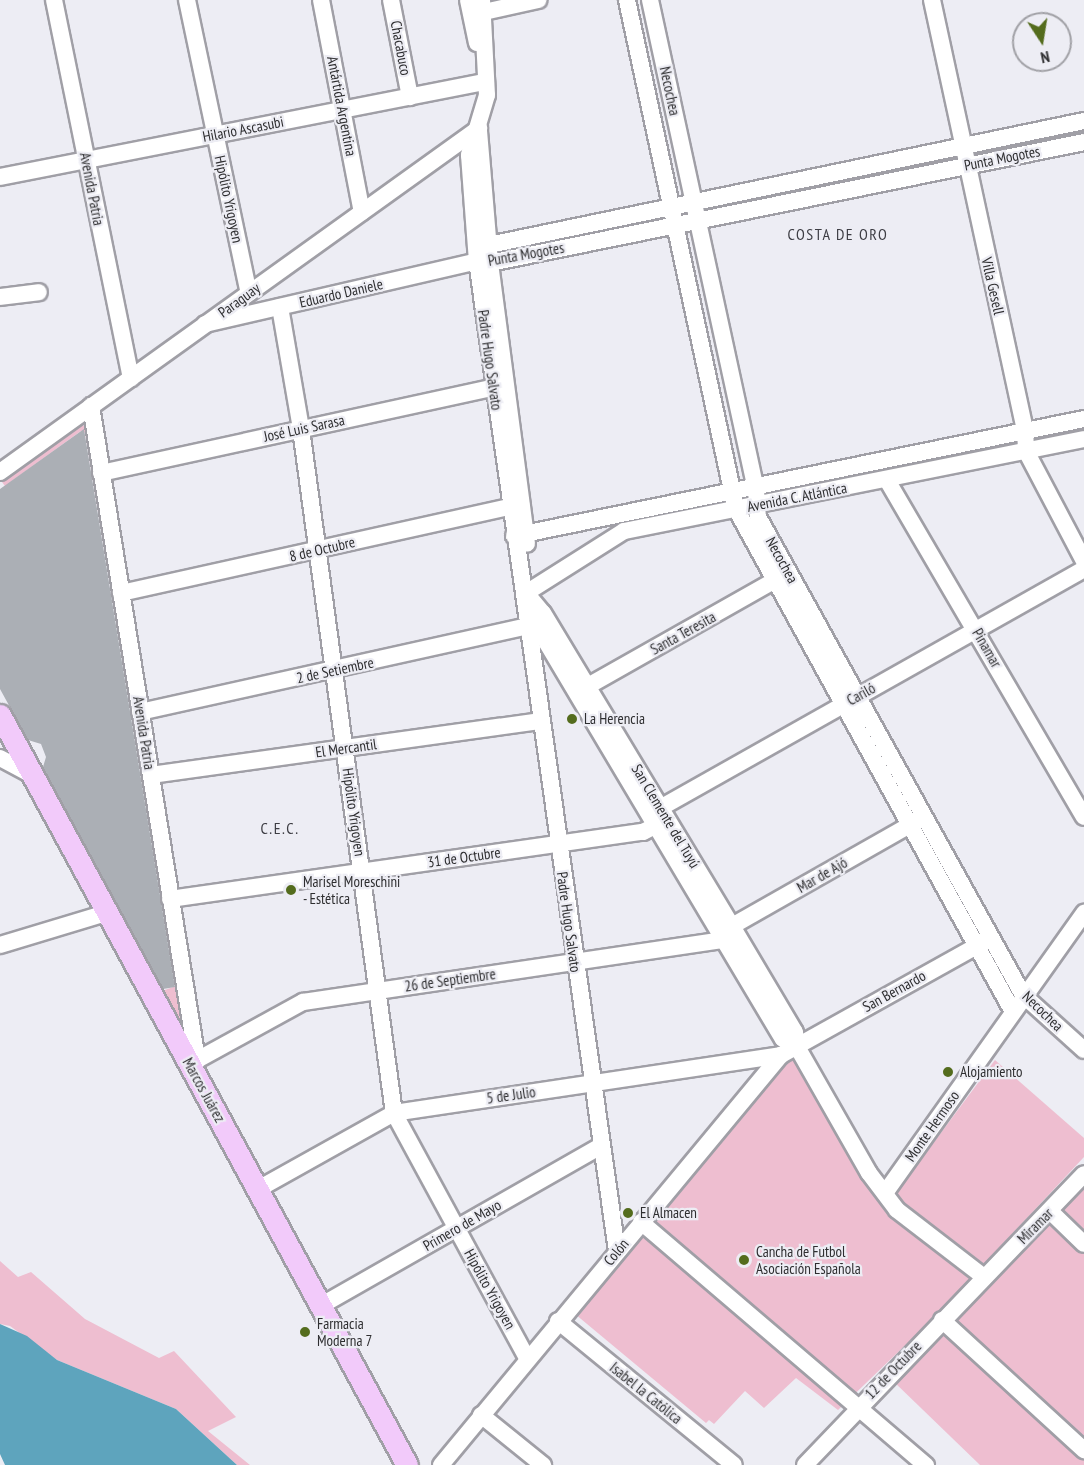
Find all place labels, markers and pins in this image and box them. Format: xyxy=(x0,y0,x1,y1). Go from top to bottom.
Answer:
place label: La Herencia xyxy=(584,710,645,728)
marker: La Herencia xyxy=(565,712,579,726)
place label: Marisel Moreschini - Estética xyxy=(303,872,400,907)
marker: Marisel Moreschini - Estética xyxy=(284,883,298,897)
place label: Alojamiento xyxy=(960,1063,1023,1081)
marker: Alojamiento xyxy=(941,1065,955,1079)
place label: El Almacen xyxy=(640,1204,697,1222)
marker: El Almacen xyxy=(621,1206,635,1220)
place label: Cancha de Futbol Asociación Española xyxy=(756,1242,861,1277)
marker: Cancha de Futbol Asociación Española xyxy=(737,1253,751,1267)
place label: Farmacia Moderna 7 xyxy=(317,1314,372,1349)
marker: Farmacia Moderna 7 xyxy=(298,1325,312,1339)

